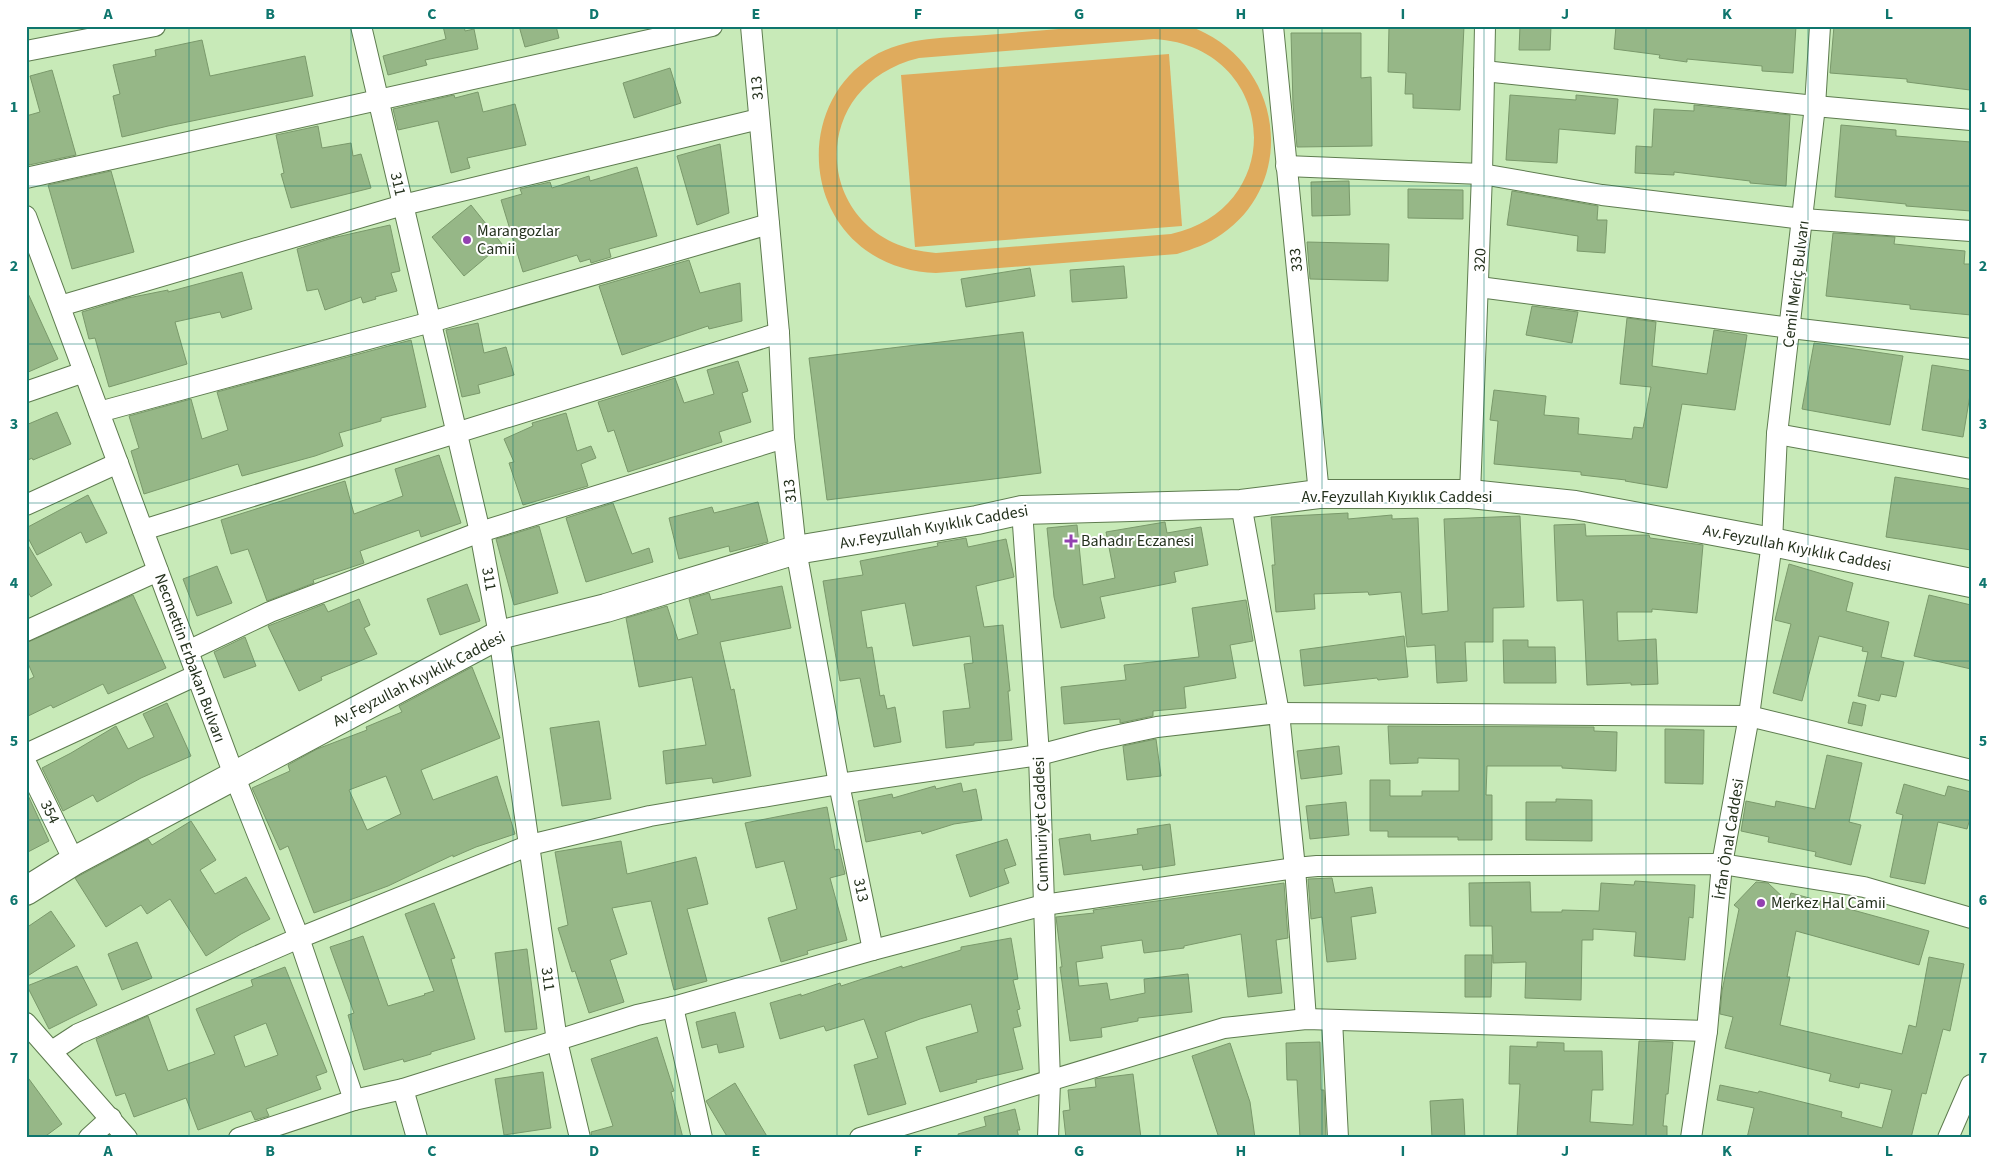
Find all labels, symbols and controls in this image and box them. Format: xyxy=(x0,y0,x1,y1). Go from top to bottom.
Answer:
text: A xyxy=(102,3,113,25)
text: B xyxy=(265,3,275,25)
text: C xyxy=(427,3,437,25)
text: D xyxy=(589,3,599,25)
text: E xyxy=(752,3,760,25)
text: F xyxy=(914,3,922,25)
text: G xyxy=(1074,3,1084,25)
text: H xyxy=(1236,3,1246,25)
text: I xyxy=(1401,3,1405,25)
text: J xyxy=(1561,3,1569,25)
text: K xyxy=(1722,3,1732,25)
text: L xyxy=(1885,3,1893,25)
street label: 313 xyxy=(745,75,769,101)
text: 1 xyxy=(10,96,18,118)
text: 1 xyxy=(1979,96,1987,118)
street label: 311 xyxy=(385,170,411,198)
street label: Cemil Meriç Bulvarı xyxy=(1777,219,1815,349)
place label: Marangozlar Camii xyxy=(477,220,560,260)
marker: Marangozlar Camii xyxy=(461,234,473,246)
street label: 333 xyxy=(1284,247,1308,273)
street label: 320 xyxy=(1469,248,1491,272)
text: 2 xyxy=(10,255,18,277)
text: 2 xyxy=(1979,255,1987,277)
text: 3 xyxy=(10,413,18,435)
text: 3 xyxy=(1979,413,1987,435)
street label: 313 xyxy=(778,478,802,504)
street label: Av.Feyzullah Kıyıklık Caddesi xyxy=(1302,486,1493,508)
street label: Av.Feyzullah Kıyıklık Caddesi xyxy=(838,500,1030,554)
street label: Av.Feyzullah Kıyıklık Caddesi xyxy=(1701,519,1893,577)
place label: Bahadır Eczanesi xyxy=(1081,530,1194,552)
marker: Bahadır Eczanesi xyxy=(1065,535,1077,547)
street label: 311 xyxy=(476,565,502,593)
street label: Necmettin Erbakan Bulvarı xyxy=(149,570,231,746)
text: 4 xyxy=(10,572,19,594)
text: 4 xyxy=(1979,572,1988,594)
street label: Av.Feyzullah Kıyıklık Caddesi xyxy=(329,626,509,732)
text: 5 xyxy=(10,730,18,752)
text: 5 xyxy=(1979,730,1987,752)
street label: Cumhuriyet Caddesi xyxy=(1028,756,1054,892)
street label: İrfan Önal Caddesi xyxy=(1709,777,1749,901)
street label: 354 xyxy=(35,796,65,828)
street label: 313 xyxy=(848,876,874,904)
text: 6 xyxy=(10,889,18,911)
text: 6 xyxy=(1979,889,1987,911)
place label: Merkez Hal Camii xyxy=(1771,892,1886,914)
marker: Merkez Hal Camii xyxy=(1755,897,1767,909)
street label: 311 xyxy=(535,966,561,992)
text: 7 xyxy=(10,1047,18,1069)
text: 7 xyxy=(1979,1047,1987,1069)
text: A xyxy=(102,1140,113,1162)
text: B xyxy=(265,1140,275,1162)
text: C xyxy=(427,1140,437,1162)
text: D xyxy=(589,1140,599,1162)
text: E xyxy=(752,1140,760,1162)
text: F xyxy=(914,1140,922,1162)
text: G xyxy=(1074,1140,1084,1162)
text: H xyxy=(1236,1140,1246,1162)
text: I xyxy=(1401,1140,1405,1162)
text: J xyxy=(1561,1140,1569,1162)
text: K xyxy=(1722,1140,1732,1162)
text: L xyxy=(1885,1140,1893,1162)

